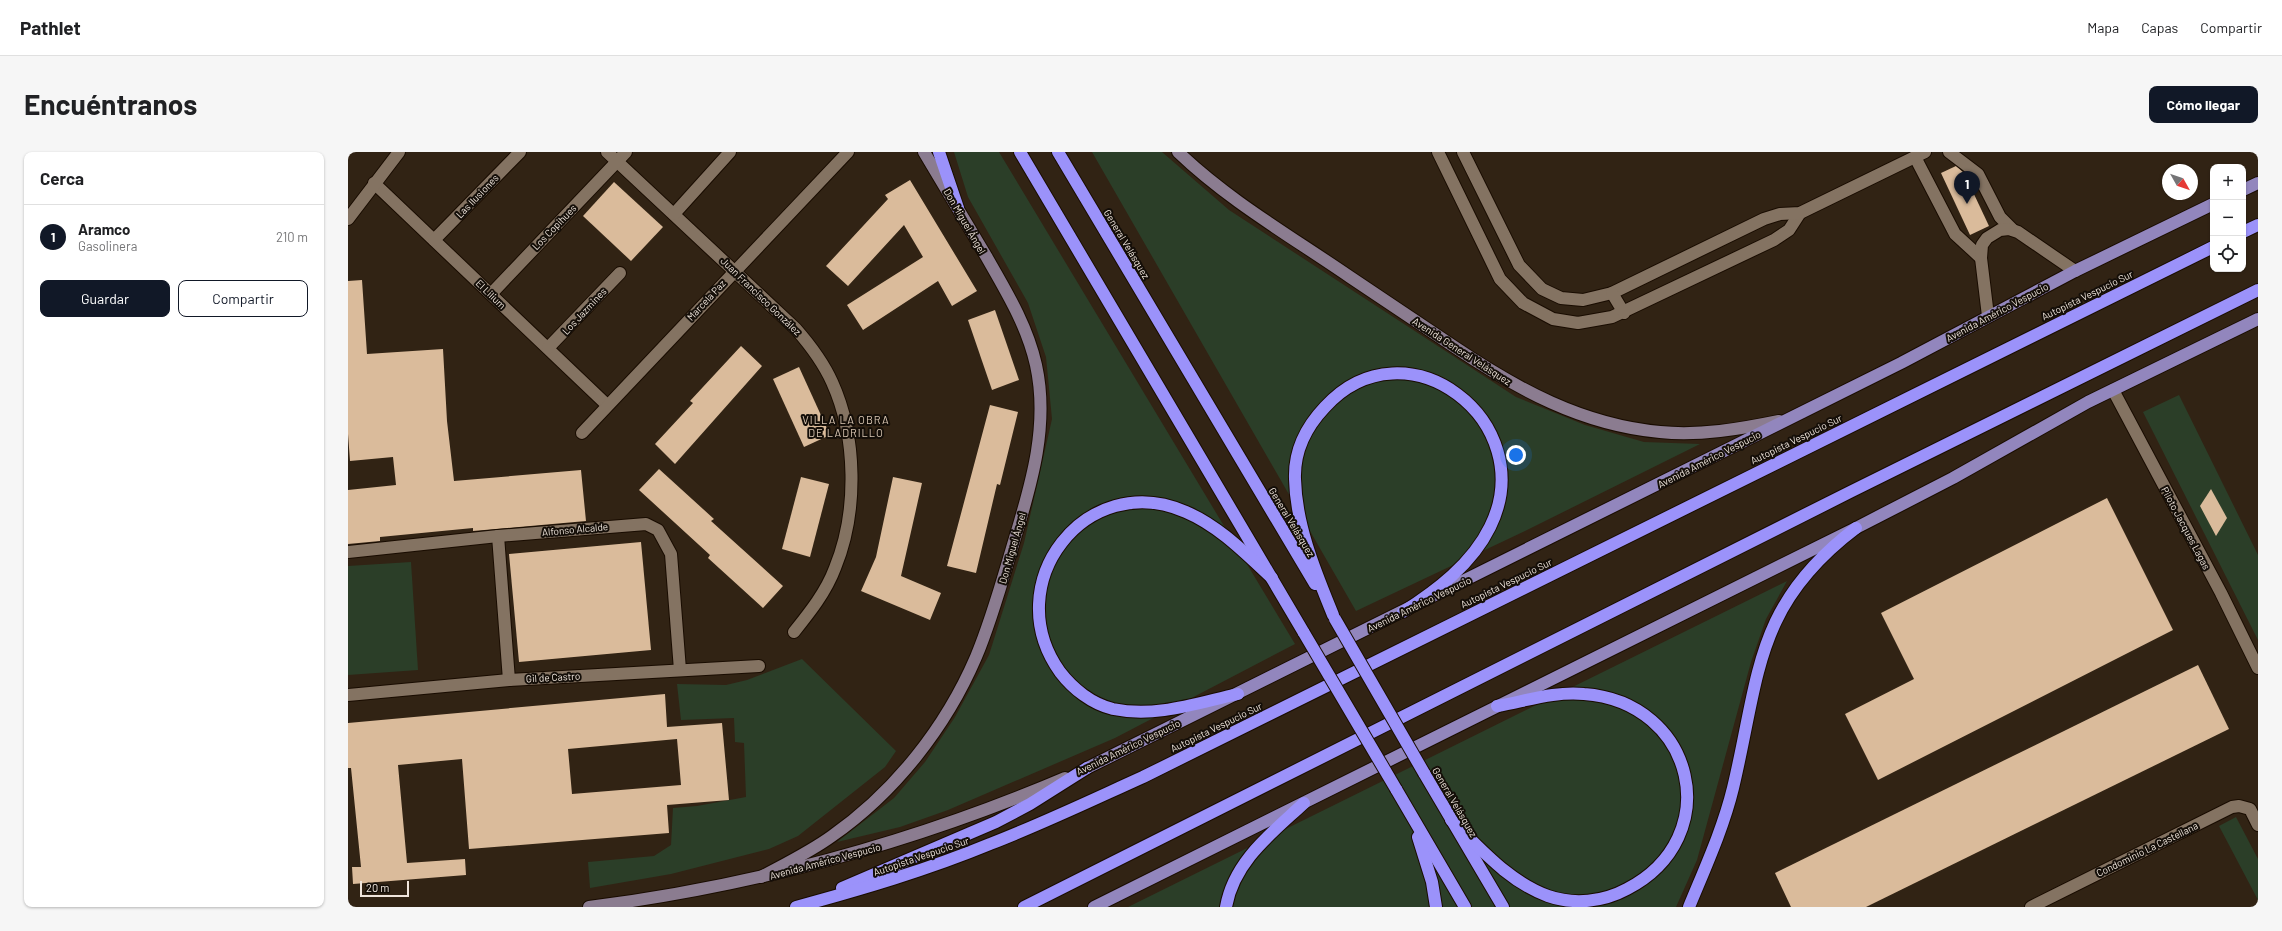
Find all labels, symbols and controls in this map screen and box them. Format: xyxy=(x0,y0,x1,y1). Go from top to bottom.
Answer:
text: Pathlet xyxy=(20,16,81,39)
text: Mapa xyxy=(2087,19,2119,36)
text: Capas xyxy=(2141,19,2178,36)
text: Compartir xyxy=(2200,19,2262,36)
button: Cómo llegar xyxy=(2149,86,2258,123)
text: Encuéntranos xyxy=(24,87,197,121)
north arrow xyxy=(2162,164,2198,200)
map controls xyxy=(2210,164,2246,272)
button: + xyxy=(2210,164,2246,200)
text: Cerca xyxy=(40,168,84,188)
pin: 1 xyxy=(1954,171,1980,204)
street label: Las Ilusiones xyxy=(453,172,501,220)
street label: Don Miguel Ángel xyxy=(941,186,989,256)
button: − xyxy=(2210,200,2246,236)
street label: Los Copihues xyxy=(529,202,579,252)
street label: General Velásquez xyxy=(1102,207,1153,281)
text: Aramco xyxy=(78,220,130,238)
text: 1 xyxy=(51,229,55,245)
text: 210 m xyxy=(276,229,308,245)
button: locate xyxy=(2210,236,2246,272)
text: Gasolinera xyxy=(78,238,137,254)
street label: Juan Francisco González xyxy=(718,255,804,338)
street label: Autopista Vespucio Sur xyxy=(2039,267,2135,322)
street label: El Lilium xyxy=(474,277,508,311)
street label: Marcela Paz xyxy=(684,277,728,323)
button: Guardar xyxy=(40,280,170,317)
button: Compartir xyxy=(178,280,308,317)
street label: Avenida Américo Vespucio xyxy=(1944,280,2050,344)
street label: Los Jazmines xyxy=(559,285,609,337)
street label: Avenida General Velásquez xyxy=(1411,315,1514,388)
street label: Autopista Vespucio Sur xyxy=(1748,411,1844,466)
district label: VILLA LA OBRA DE LADRILLO xyxy=(802,413,890,439)
street label: Avenida Américo Vespucio xyxy=(1655,428,1763,490)
your location xyxy=(1506,445,1526,465)
street label: Piloto Jacques Lagas xyxy=(2159,484,2213,572)
street label: General Velásquez xyxy=(1267,485,1318,559)
street label: Don Miguel Ángel xyxy=(996,511,1028,585)
street label: Alfonso Alcalde xyxy=(541,520,609,538)
street label: Autopista Vespucio Sur xyxy=(1458,555,1554,610)
street label: Avenida Américo Vespucio xyxy=(1365,574,1473,634)
street label: Gil de Castro xyxy=(526,670,580,684)
street label: Autopista Vespucio Sur xyxy=(1168,699,1264,754)
street label: Avenida Américo Vespucio xyxy=(1074,717,1182,777)
street label: General Velásquez xyxy=(1430,765,1480,840)
street label: Condominio La Castellana xyxy=(2094,819,2200,879)
street label: Autopista Vespucio Sur xyxy=(872,834,971,878)
street label: Avenida Américo Vespucio xyxy=(768,840,882,882)
scale bar xyxy=(360,879,409,898)
text: 20 m xyxy=(366,881,389,894)

